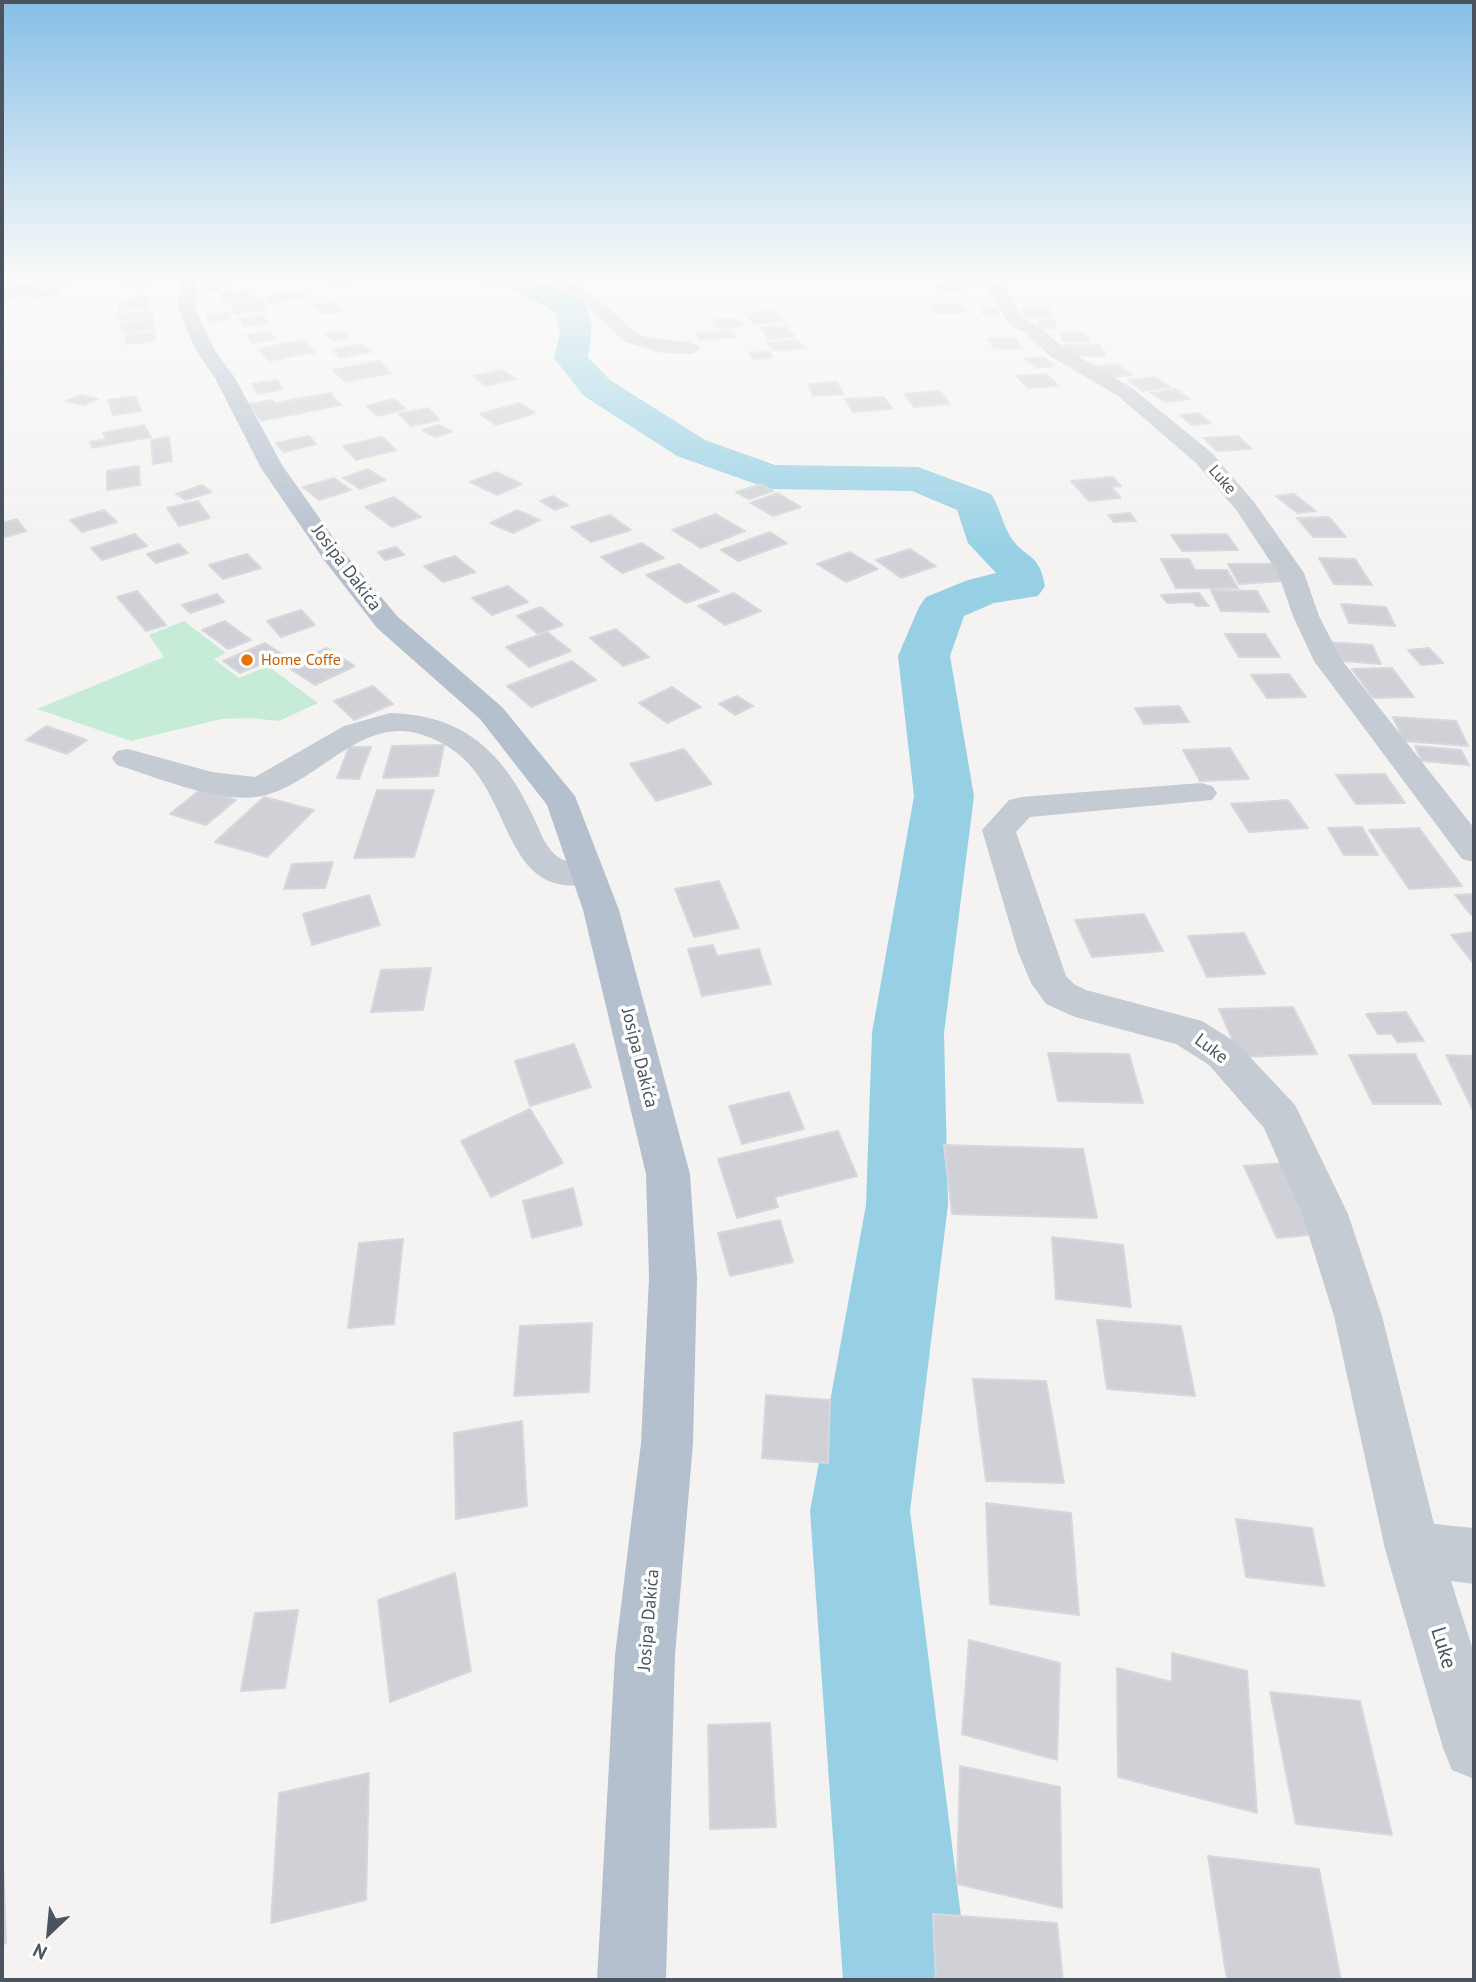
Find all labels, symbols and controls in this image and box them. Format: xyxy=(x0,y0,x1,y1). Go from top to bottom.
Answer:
street label: Luke xyxy=(1204,462,1240,498)
street label: Josipa Dakića xyxy=(307,521,385,615)
place label: Home Coffe xyxy=(261,650,341,670)
marker: Home Coffe xyxy=(239,652,255,668)
street label: Josipa Dakića xyxy=(616,1006,662,1110)
street label: Luke xyxy=(1190,1029,1232,1069)
street label: Josipa Dakića xyxy=(634,1568,664,1672)
street label: Luke xyxy=(1425,1624,1461,1672)
north arrow xyxy=(14,1898,84,1968)
text: N xyxy=(29,1938,51,1965)

